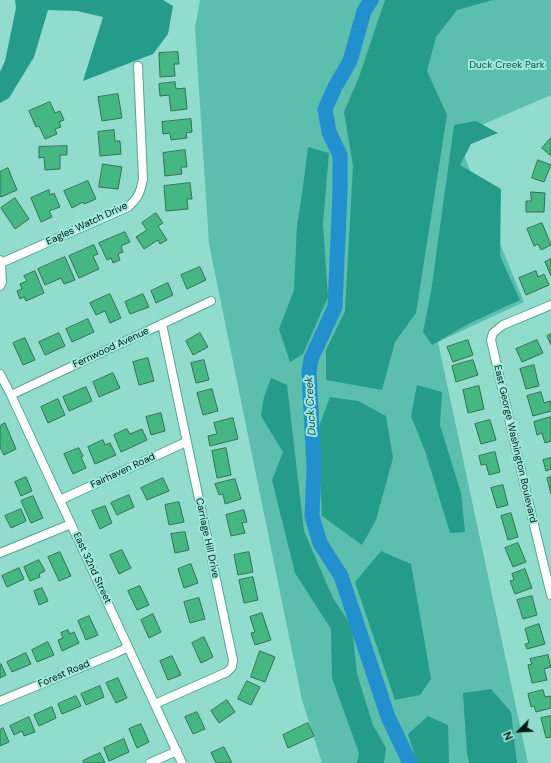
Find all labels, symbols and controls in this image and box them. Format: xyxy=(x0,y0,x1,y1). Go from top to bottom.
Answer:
park label: Duck Creek Park xyxy=(469,59,545,71)
street label: Eagles Watch Drive xyxy=(44,200,130,248)
street label: Fernwood Avenue xyxy=(71,325,151,371)
street label: East George Washington Boulevard xyxy=(491,364,539,524)
water label: Duck Creek xyxy=(303,376,319,436)
street label: Fairhaven Road xyxy=(89,451,157,491)
street label: Carriage Hill Drive xyxy=(193,497,221,579)
street label: East 32nd Street xyxy=(70,531,114,605)
street label: Forest Road xyxy=(36,658,92,690)
north arrow xyxy=(499,711,539,751)
text: N xyxy=(500,729,516,742)

